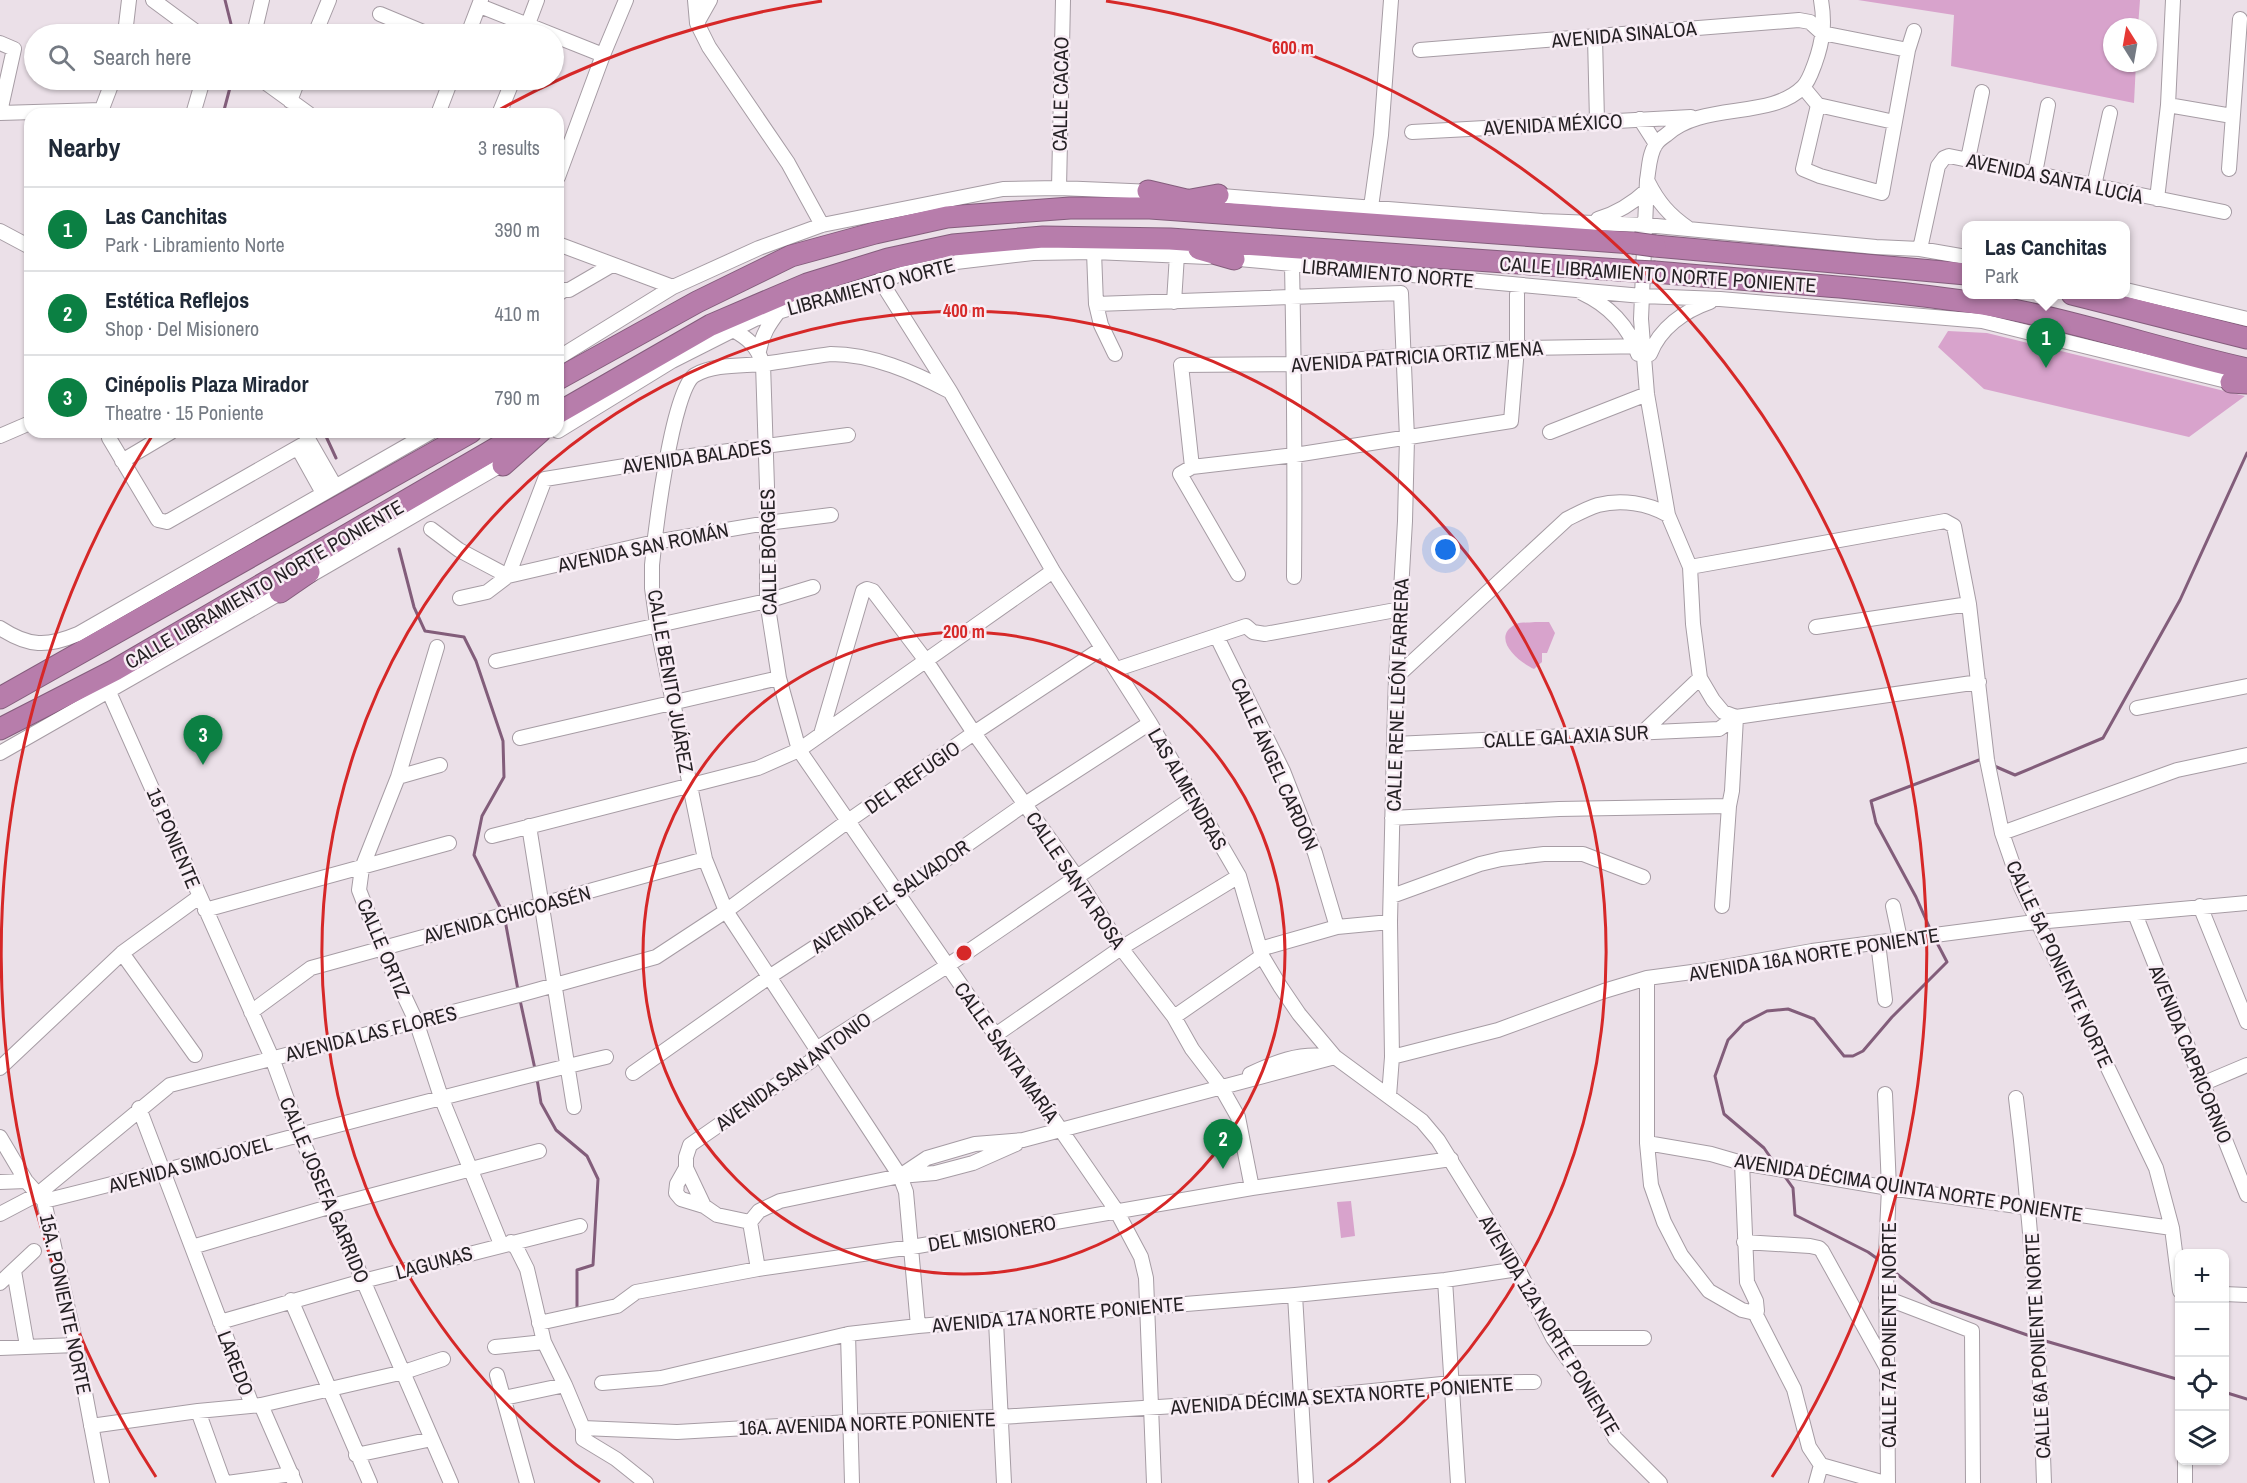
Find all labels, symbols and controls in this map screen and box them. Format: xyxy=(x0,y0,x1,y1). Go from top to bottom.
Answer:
street label: AVENIDA SINALOA xyxy=(1549,14,1698,54)
north arrow xyxy=(2103,18,2157,72)
search box xyxy=(24,24,564,90)
text: 600 m xyxy=(1272,35,1314,60)
street label: CALLE CACAO xyxy=(1045,36,1075,152)
icon: search xyxy=(45,41,78,74)
text: Search here xyxy=(93,42,191,72)
street label: AVENIDA MÉXICO xyxy=(1482,107,1623,141)
text: Nearby xyxy=(48,130,120,165)
text: 3 results xyxy=(478,134,540,161)
street label: AVENIDA SANTA LUCÍA xyxy=(1963,146,2146,210)
text: Las Canchitas xyxy=(105,201,227,231)
text: 1 xyxy=(63,216,72,243)
text: 390 m xyxy=(494,216,540,243)
popup xyxy=(1962,221,2130,299)
text: Park · Libramiento Norte xyxy=(105,231,285,258)
text: Las Canchitas xyxy=(1985,232,2107,262)
street label: CALLE LIBRAMIENTO NORTE PONIENTE xyxy=(1499,249,1817,299)
street label: LIBRAMIENTO NORTE xyxy=(784,251,958,321)
street label: LIBRAMIENTO NORTE xyxy=(1301,252,1475,294)
text: Park xyxy=(1985,262,2019,289)
text: Estética Reflejos xyxy=(105,285,249,315)
text: 400 m xyxy=(943,298,985,323)
text: 2 xyxy=(63,300,72,327)
text: 410 m xyxy=(494,300,540,327)
text: Shop · Del Misionero xyxy=(105,315,259,342)
pin: 1 xyxy=(2026,318,2066,368)
street label: AVENIDA PATRICIA ORTIZ MENA xyxy=(1289,334,1544,378)
text: Cinépolis Plaza Mirador xyxy=(105,369,309,399)
text: 3 xyxy=(63,384,72,411)
text: 790 m xyxy=(494,384,540,411)
text: Theatre · 15 Poniente xyxy=(105,399,264,426)
street label: AVENIDA BALADES xyxy=(620,432,773,480)
street label: CALLE BORGES xyxy=(753,488,783,616)
street label: CALLE LIBRAMIENTO NORTE PONIENTE xyxy=(120,493,408,675)
street label: AVENIDA SAN ROMÁN xyxy=(554,516,731,578)
your location xyxy=(1431,535,1460,564)
street label: CALLE RENE LEÓN FARRERA xyxy=(1379,578,1415,812)
street label: CALLE BENITO JUÁREZ xyxy=(642,587,700,775)
text: 200 m xyxy=(943,619,985,644)
street label: CALLE ÁNGEL CARDÓN xyxy=(1225,673,1325,855)
pin: 3 xyxy=(184,716,222,765)
street label: CALLE GALAXIA SUR xyxy=(1483,718,1649,754)
street label: LAS ALMENDRAS xyxy=(1142,723,1234,855)
street label: DEL REFUGIO xyxy=(859,734,965,820)
street label: 15 PONIENTE xyxy=(141,784,207,892)
street label: CALLE SANTA ROSA xyxy=(1020,806,1132,954)
street label: AVENIDA EL SALVADOR xyxy=(805,833,975,960)
street label: CALLE 5A PONIENTE NORTE xyxy=(2000,856,2120,1072)
street label: AVENIDA CHICOASÉN xyxy=(419,879,594,950)
street label: CALLE ORTIZ xyxy=(351,894,417,1002)
street label: AVENIDA 16A NORTE PONIENTE xyxy=(1686,921,1941,987)
centre of rings xyxy=(954,943,974,963)
street label: AVENIDA CAPRICORNIO xyxy=(2142,960,2239,1147)
street label: CALLE SANTA MARÍA xyxy=(948,976,1066,1128)
street label: AVENIDA LAS FLORES xyxy=(282,999,460,1068)
street label: AVENIDA SAN ANTONIO xyxy=(709,1005,876,1137)
street label: CALLE JOSEFA GARRIDO xyxy=(274,1093,376,1287)
pin: 2 xyxy=(1204,1120,1242,1169)
street label: AVENIDA SIMOJOVEL xyxy=(104,1129,275,1199)
street label: AVENIDA DÉCIMA QUINTA NORTE PONIENTE xyxy=(1732,1146,2085,1228)
street label: DEL MISIONERO xyxy=(926,1208,1058,1258)
street label: AVENIDA 12A NORTE PONIENTE xyxy=(1473,1209,1627,1440)
street label: 15A. PONIENTE NORTE xyxy=(34,1211,98,1397)
street label: CALLE 7A PONIENTE NORTE xyxy=(1875,1222,1902,1448)
street label: CALLE 6A PONIENTE NORTE xyxy=(2018,1233,2056,1459)
street label: LAGUNAS xyxy=(393,1239,475,1285)
map controls xyxy=(2175,1249,2229,1465)
button: + xyxy=(2175,1249,2229,1303)
street label: AVENIDA 17A NORTE PONIENTE xyxy=(930,1290,1185,1339)
button: − xyxy=(2175,1303,2229,1357)
street label: LAREDO xyxy=(211,1327,261,1399)
button: locate xyxy=(2175,1357,2229,1411)
street label: AVENIDA DÉCIMA SEXTA NORTE PONIENTE xyxy=(1169,1370,1514,1421)
street label: 16A. AVENIDA NORTE PONIENTE xyxy=(738,1405,996,1441)
button: layers xyxy=(2175,1411,2229,1465)

